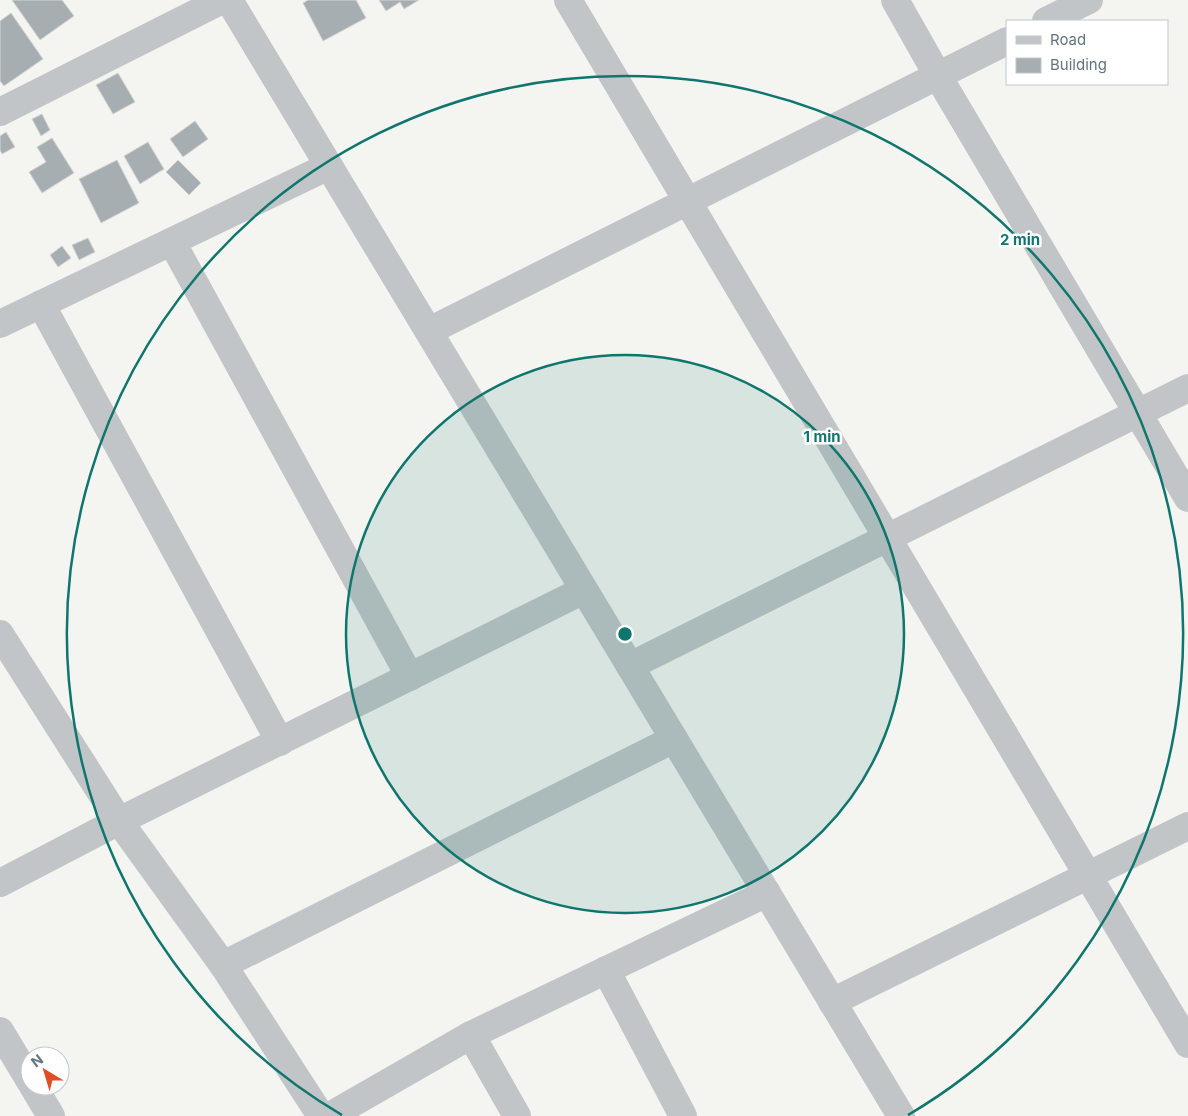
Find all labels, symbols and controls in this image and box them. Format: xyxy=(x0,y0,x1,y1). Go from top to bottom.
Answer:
legend xyxy=(1006,20,1168,85)
text: Road xyxy=(1050,30,1086,49)
text: Building xyxy=(1050,55,1107,74)
text: 2 min xyxy=(1000,230,1040,249)
text: 1 min xyxy=(803,427,841,446)
centre of rings xyxy=(616,625,634,643)
north arrow xyxy=(20,1046,70,1096)
text: N xyxy=(27,1050,46,1070)

